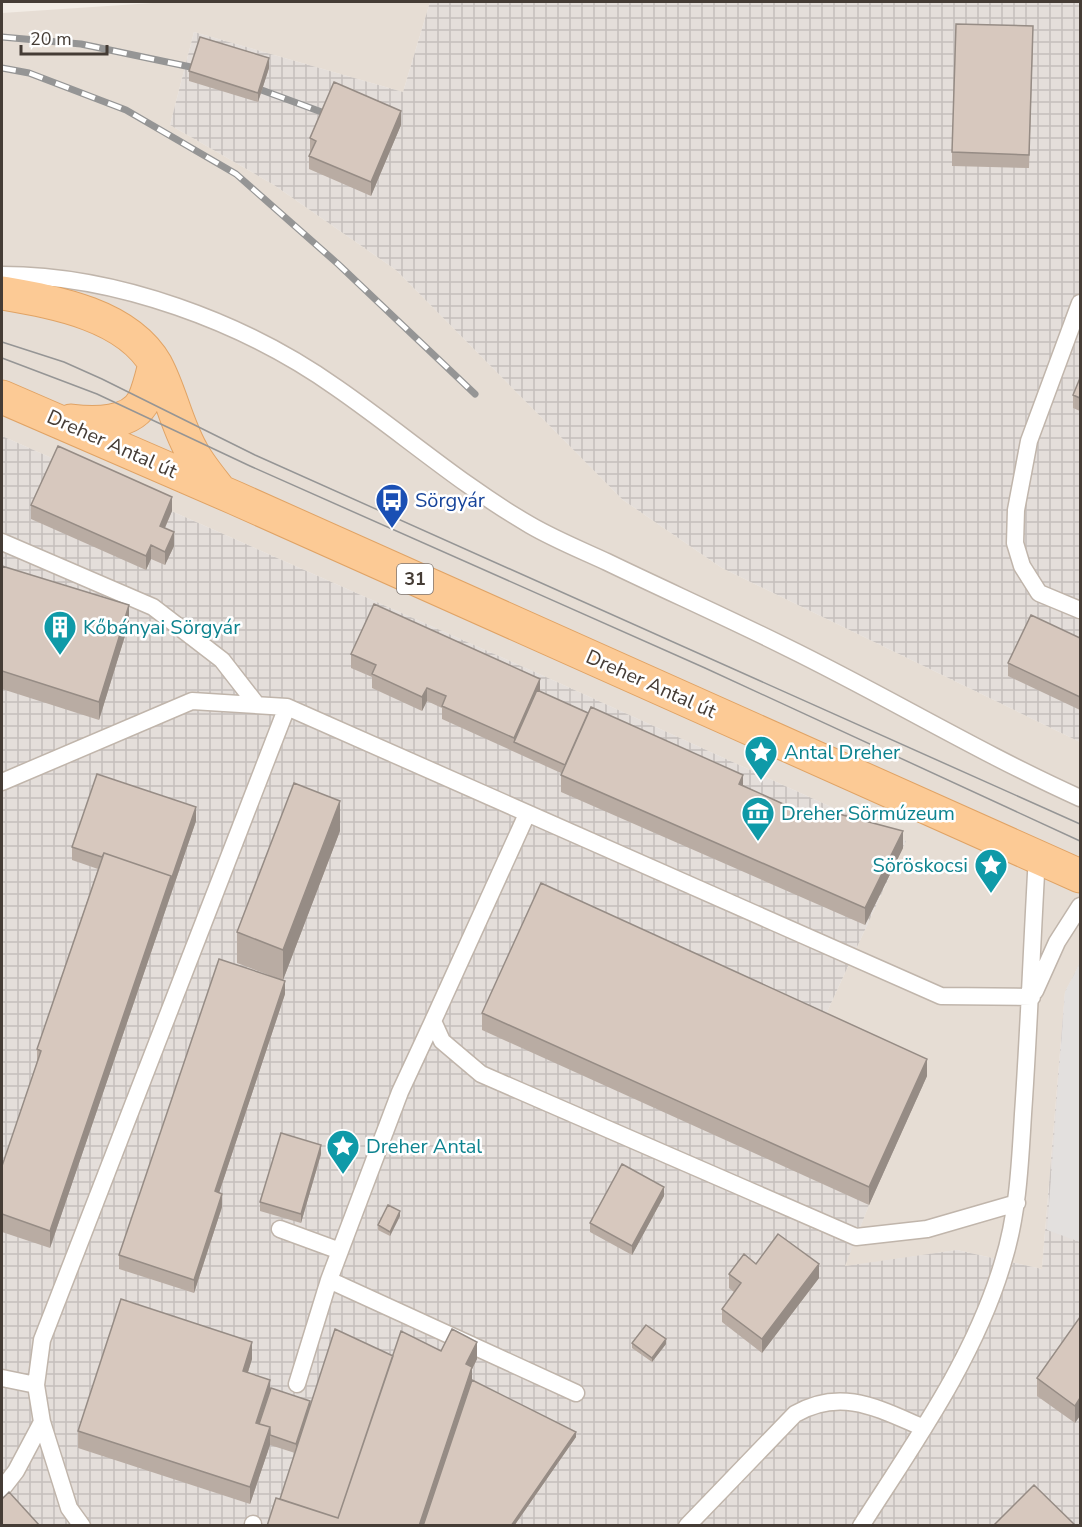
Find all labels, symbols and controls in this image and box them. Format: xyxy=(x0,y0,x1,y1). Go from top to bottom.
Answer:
scale bar xyxy=(21,18,106,56)
text: 20 m xyxy=(30,27,72,51)
street label: Dreher Antal út xyxy=(43,403,182,485)
bus stop icon: Sörgyár xyxy=(374,482,410,529)
place label: Sörgyár xyxy=(415,487,485,514)
road number: 31 xyxy=(397,564,433,594)
building icon: Kőbányai Sörgyár xyxy=(42,609,78,656)
place label: Kőbányai Sörgyár xyxy=(83,614,240,641)
street label: Dreher Antal út xyxy=(582,643,721,725)
place icon: Antal Dreher xyxy=(743,734,779,781)
place label: Antal Dreher xyxy=(784,739,900,766)
museum icon: Dreher Sörmúzeum xyxy=(740,795,776,842)
place label: Dreher Sörmúzeum xyxy=(781,800,955,827)
place icon: Söröskocsi xyxy=(973,847,1009,894)
place label: Söröskocsi xyxy=(872,852,968,879)
place icon: Dreher Antal xyxy=(325,1128,361,1175)
place label: Dreher Antal xyxy=(366,1133,482,1160)

